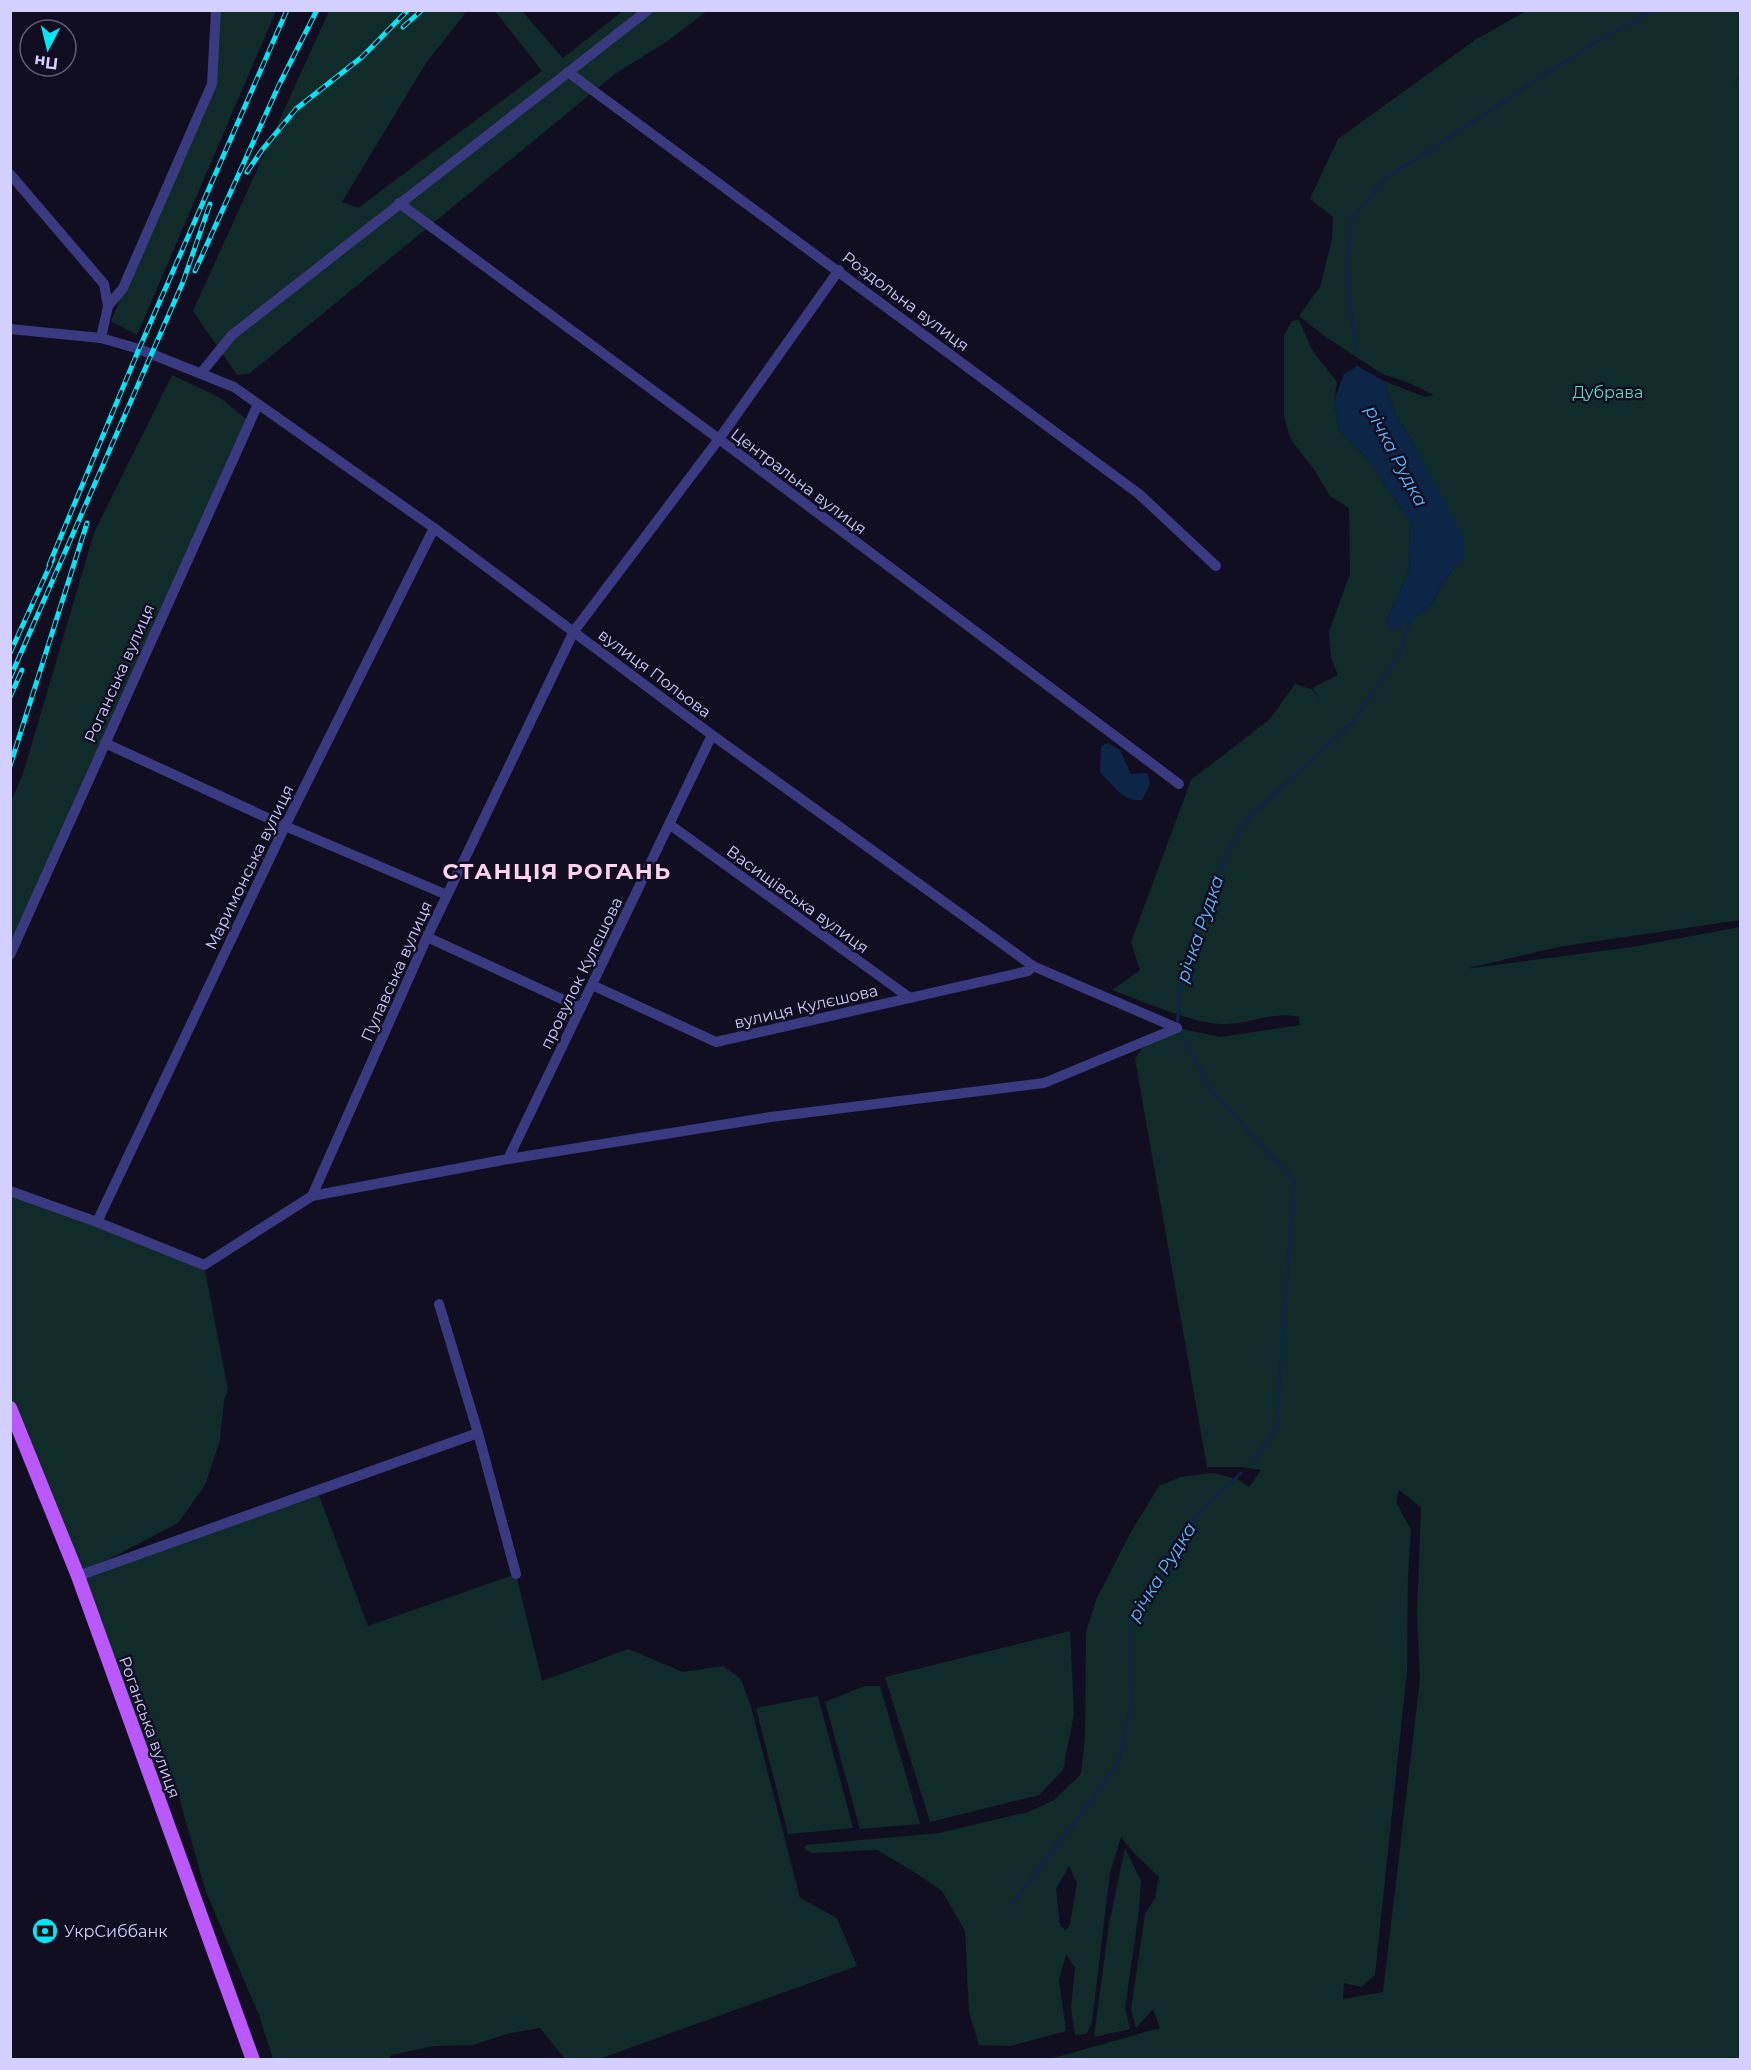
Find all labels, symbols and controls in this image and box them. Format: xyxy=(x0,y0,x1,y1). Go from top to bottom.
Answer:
north arrow xyxy=(18,18,78,78)
text: Пн xyxy=(33,51,59,73)
street label: Роздольна вулиця xyxy=(839,248,973,355)
park label: Дубрава xyxy=(1573,383,1643,402)
water label: річка Рудка xyxy=(1360,401,1432,511)
street label: Центральна вулиця xyxy=(727,424,870,539)
street label: Роганська вулиця xyxy=(80,601,159,745)
street label: вулиця Польова xyxy=(595,625,715,722)
street label: Маримонська вулиця xyxy=(201,782,298,953)
street label: Васищівська вулиця xyxy=(723,841,872,957)
district label: СТАНЦІЯ РОГАНЬ xyxy=(442,858,672,885)
water label: річка Рудка xyxy=(1171,873,1229,985)
street label: провулок Кулєшова xyxy=(536,894,627,1052)
street label: Пулавська вулиця xyxy=(357,898,436,1044)
street label: вулиця Кулєшова xyxy=(732,981,880,1032)
water label: річка Рудка xyxy=(1123,1519,1201,1625)
street label: Роганська вулиця xyxy=(115,1654,184,1801)
bank icon: УкрСиббанк xyxy=(30,1916,60,1946)
place label: УкрСиббанк xyxy=(64,1922,168,1941)

